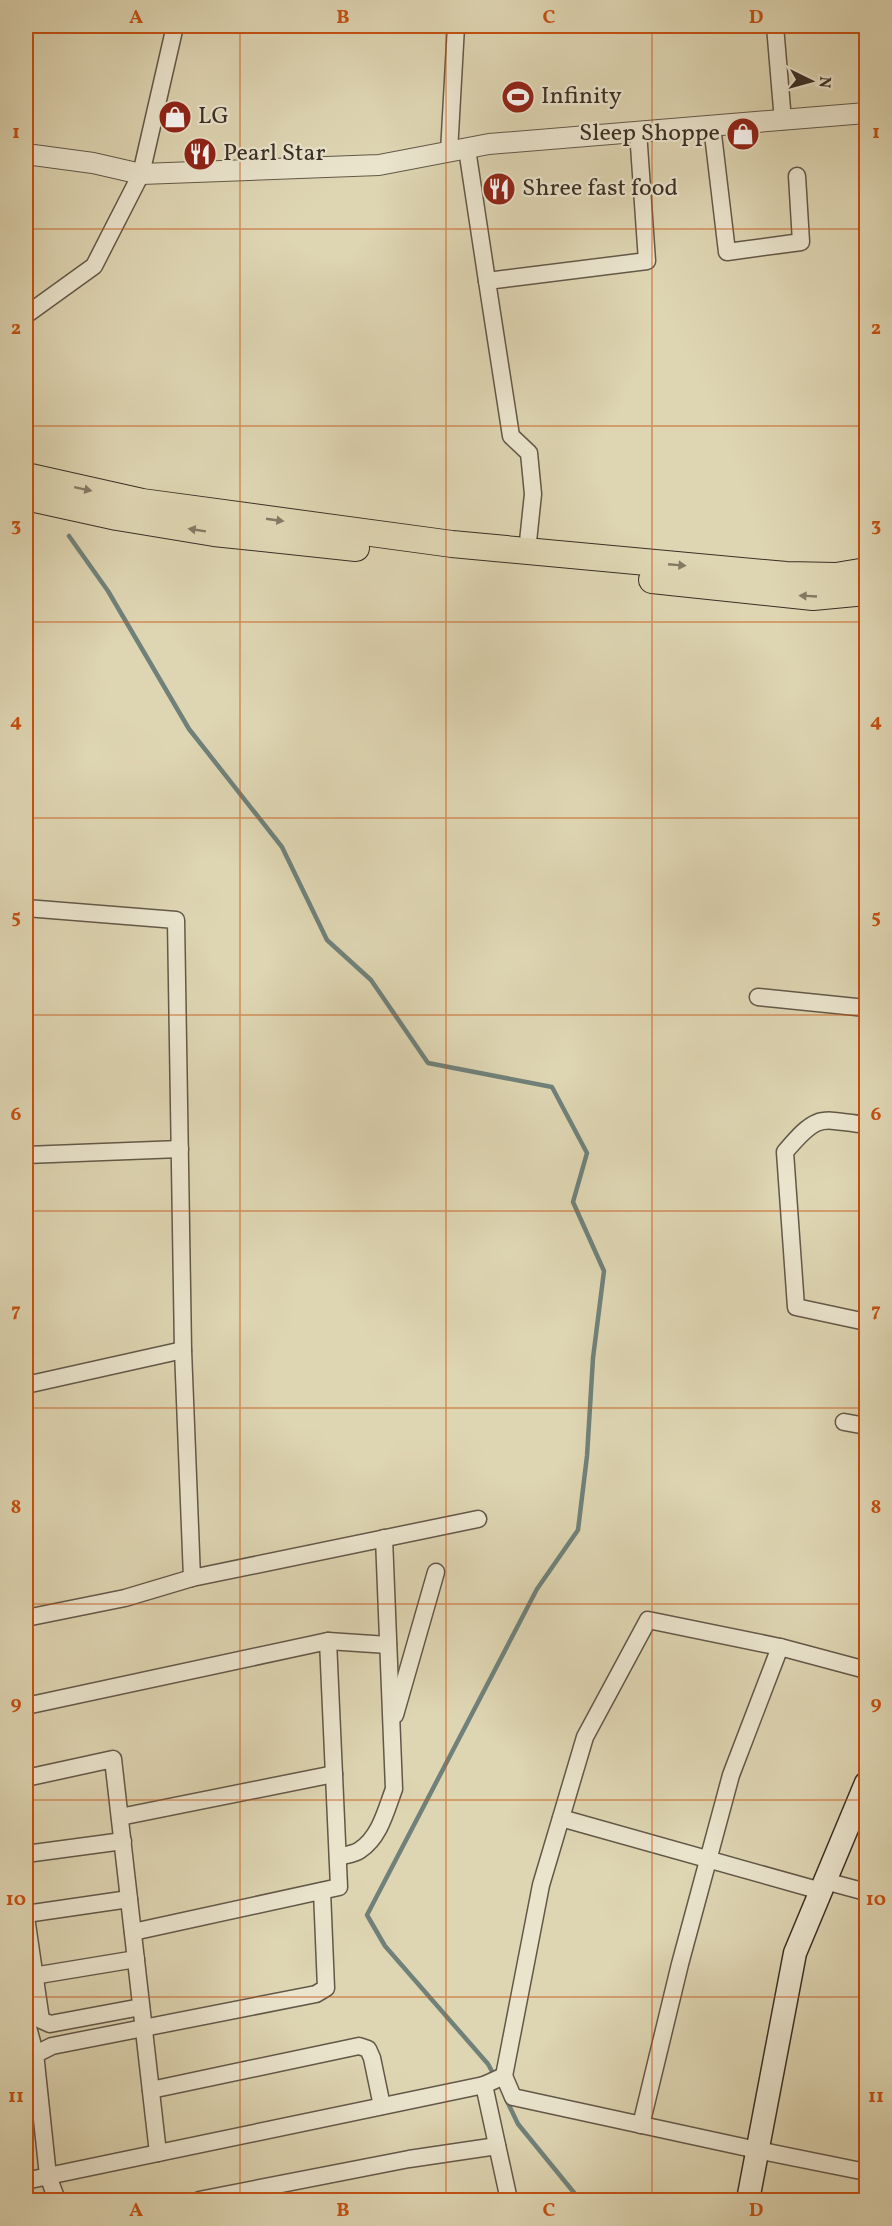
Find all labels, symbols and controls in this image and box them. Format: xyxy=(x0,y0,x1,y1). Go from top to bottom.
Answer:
text: A xyxy=(129,4,143,32)
text: B xyxy=(336,4,350,32)
text: C xyxy=(543,4,556,32)
text: D xyxy=(749,4,763,32)
north arrow xyxy=(781,51,841,111)
text: N xyxy=(812,75,835,89)
sports icon: Infinity xyxy=(500,79,536,115)
place label: Infinity xyxy=(541,80,622,114)
shop icon: LG xyxy=(157,99,193,135)
place label: LG xyxy=(198,100,229,134)
shop icon: Sleep Shoppe xyxy=(725,116,761,152)
place label: Sleep Shoppe xyxy=(579,117,720,151)
text: 1 xyxy=(12,119,20,147)
text: 1 xyxy=(872,119,880,147)
restaurant icon: Pearl Star xyxy=(182,136,218,172)
place label: Pearl Star xyxy=(223,137,326,171)
restaurant icon: Shree fast food xyxy=(481,171,517,207)
place label: Shree fast food xyxy=(522,172,678,206)
text: 2 xyxy=(11,315,21,343)
text: 2 xyxy=(871,315,881,343)
one-way arrow xyxy=(73,484,92,494)
text: 3 xyxy=(11,512,21,540)
text: 3 xyxy=(871,512,881,540)
one-way arrow xyxy=(266,515,285,524)
one-way arrow xyxy=(187,525,206,534)
one-way arrow xyxy=(668,560,687,570)
one-way arrow xyxy=(799,591,818,601)
text: 4 xyxy=(10,708,22,736)
text: 4 xyxy=(870,708,882,736)
text: 5 xyxy=(11,904,21,932)
text: 5 xyxy=(871,904,881,932)
text: 6 xyxy=(11,1101,22,1129)
text: 6 xyxy=(871,1101,882,1129)
text: 7 xyxy=(11,1297,21,1325)
text: 7 xyxy=(871,1297,881,1325)
text: 8 xyxy=(11,1494,21,1522)
text: 8 xyxy=(871,1494,881,1522)
text: 9 xyxy=(10,1690,22,1718)
text: 9 xyxy=(870,1690,882,1718)
text: 10 xyxy=(6,1886,26,1914)
text: 10 xyxy=(866,1886,886,1914)
text: 11 xyxy=(8,2083,24,2111)
text: 11 xyxy=(868,2083,884,2111)
text: A xyxy=(129,2197,143,2225)
text: B xyxy=(336,2197,350,2225)
text: C xyxy=(543,2197,556,2225)
text: D xyxy=(749,2197,763,2225)

